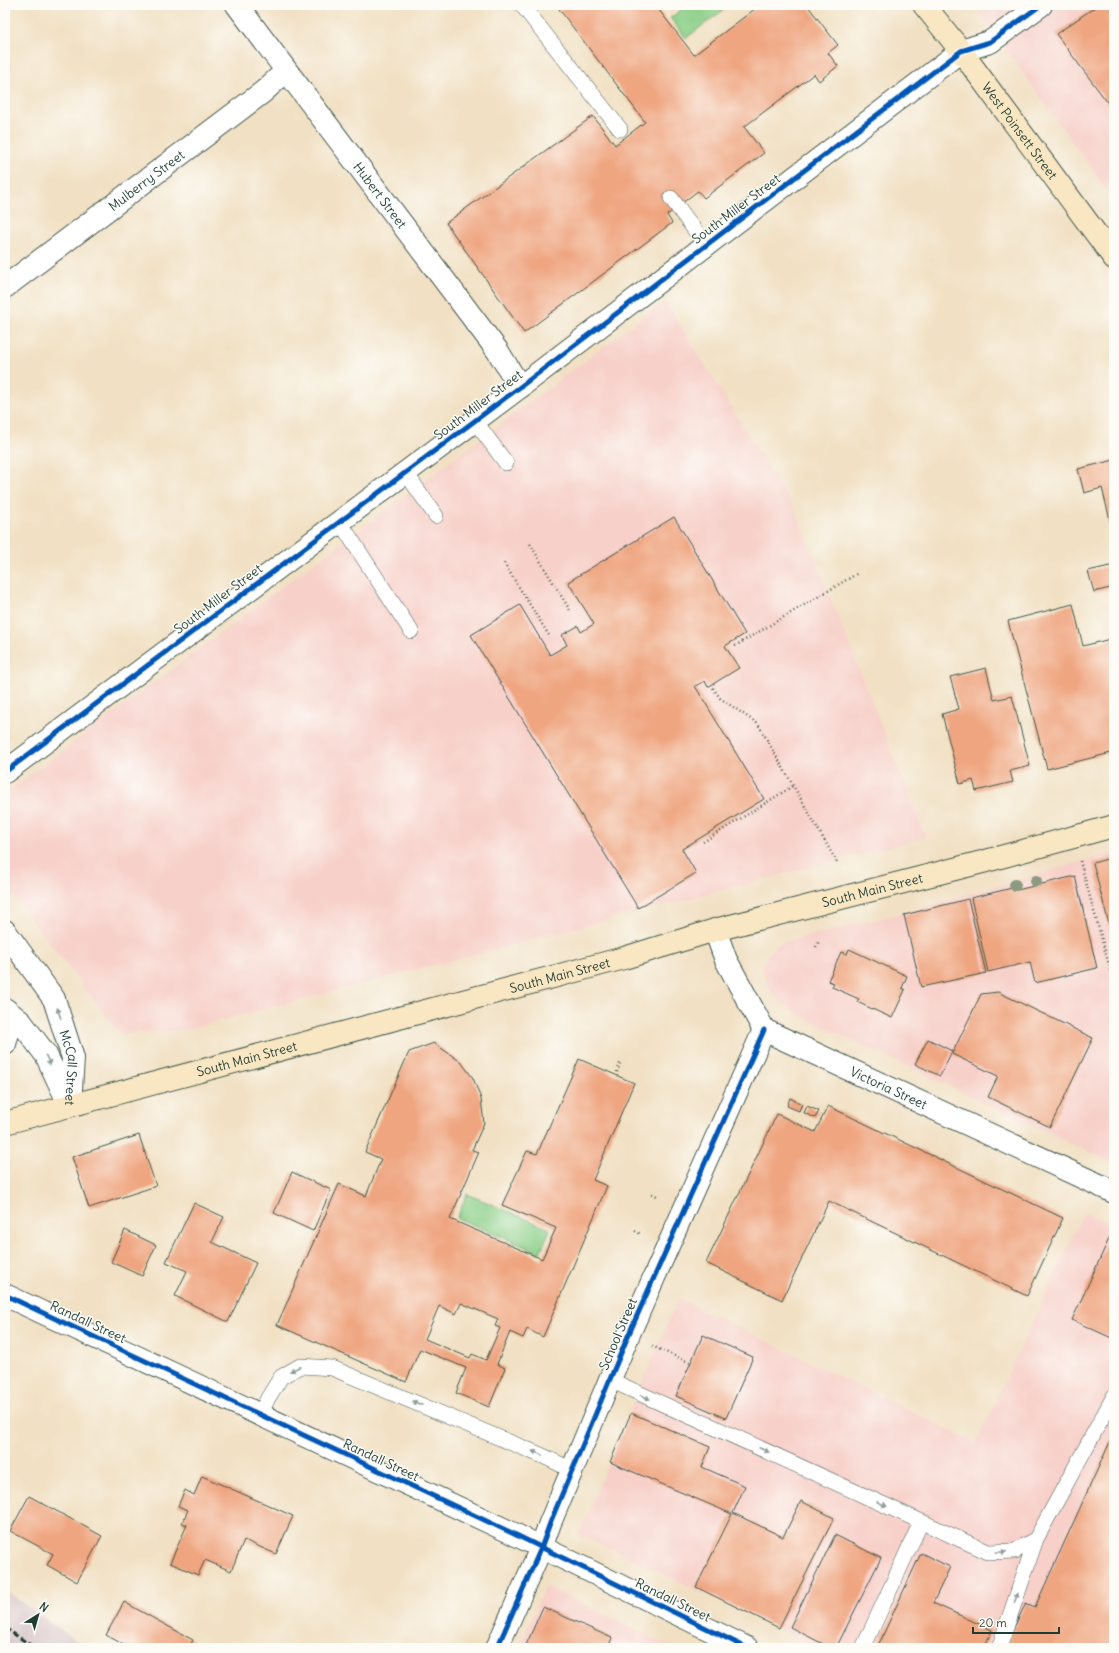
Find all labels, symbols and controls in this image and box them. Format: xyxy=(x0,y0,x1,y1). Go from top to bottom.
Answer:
street label: West Poinsett Street xyxy=(978,79,1062,183)
street label: Mulberry Street xyxy=(105,146,188,215)
street label: Hubert Street xyxy=(350,159,411,232)
street label: South Miller Street xyxy=(688,170,784,248)
street label: South Miller Street xyxy=(430,366,526,444)
street label: South Miller Street xyxy=(170,560,266,638)
street label: South Main Street xyxy=(820,869,925,911)
street label: South Main Street xyxy=(508,953,612,997)
one-way arrow xyxy=(56,1006,62,1018)
street label: McCall Street xyxy=(56,1028,82,1107)
street label: South Main Street xyxy=(194,1037,299,1080)
one-way arrow xyxy=(45,1054,51,1065)
street label: Victoria Street xyxy=(847,1063,930,1113)
street label: School Street xyxy=(595,1295,641,1373)
street label: Randall Street xyxy=(47,1297,129,1347)
one-way arrow xyxy=(289,1366,300,1372)
one-way arrow xyxy=(639,1394,650,1400)
one-way arrow xyxy=(411,1400,422,1406)
street label: Randall Street xyxy=(340,1435,422,1485)
one-way arrow xyxy=(758,1447,769,1453)
one-way arrow xyxy=(531,1450,542,1456)
one-way arrow xyxy=(876,1501,887,1507)
one-way arrow xyxy=(995,1548,1007,1555)
street label: Randall Street xyxy=(632,1574,714,1626)
one-way arrow xyxy=(1014,1592,1020,1604)
north arrow xyxy=(18,1595,58,1635)
text: N xyxy=(37,1599,51,1615)
scale bar xyxy=(973,1609,1059,1635)
text: 20 m xyxy=(979,1615,1007,1630)

